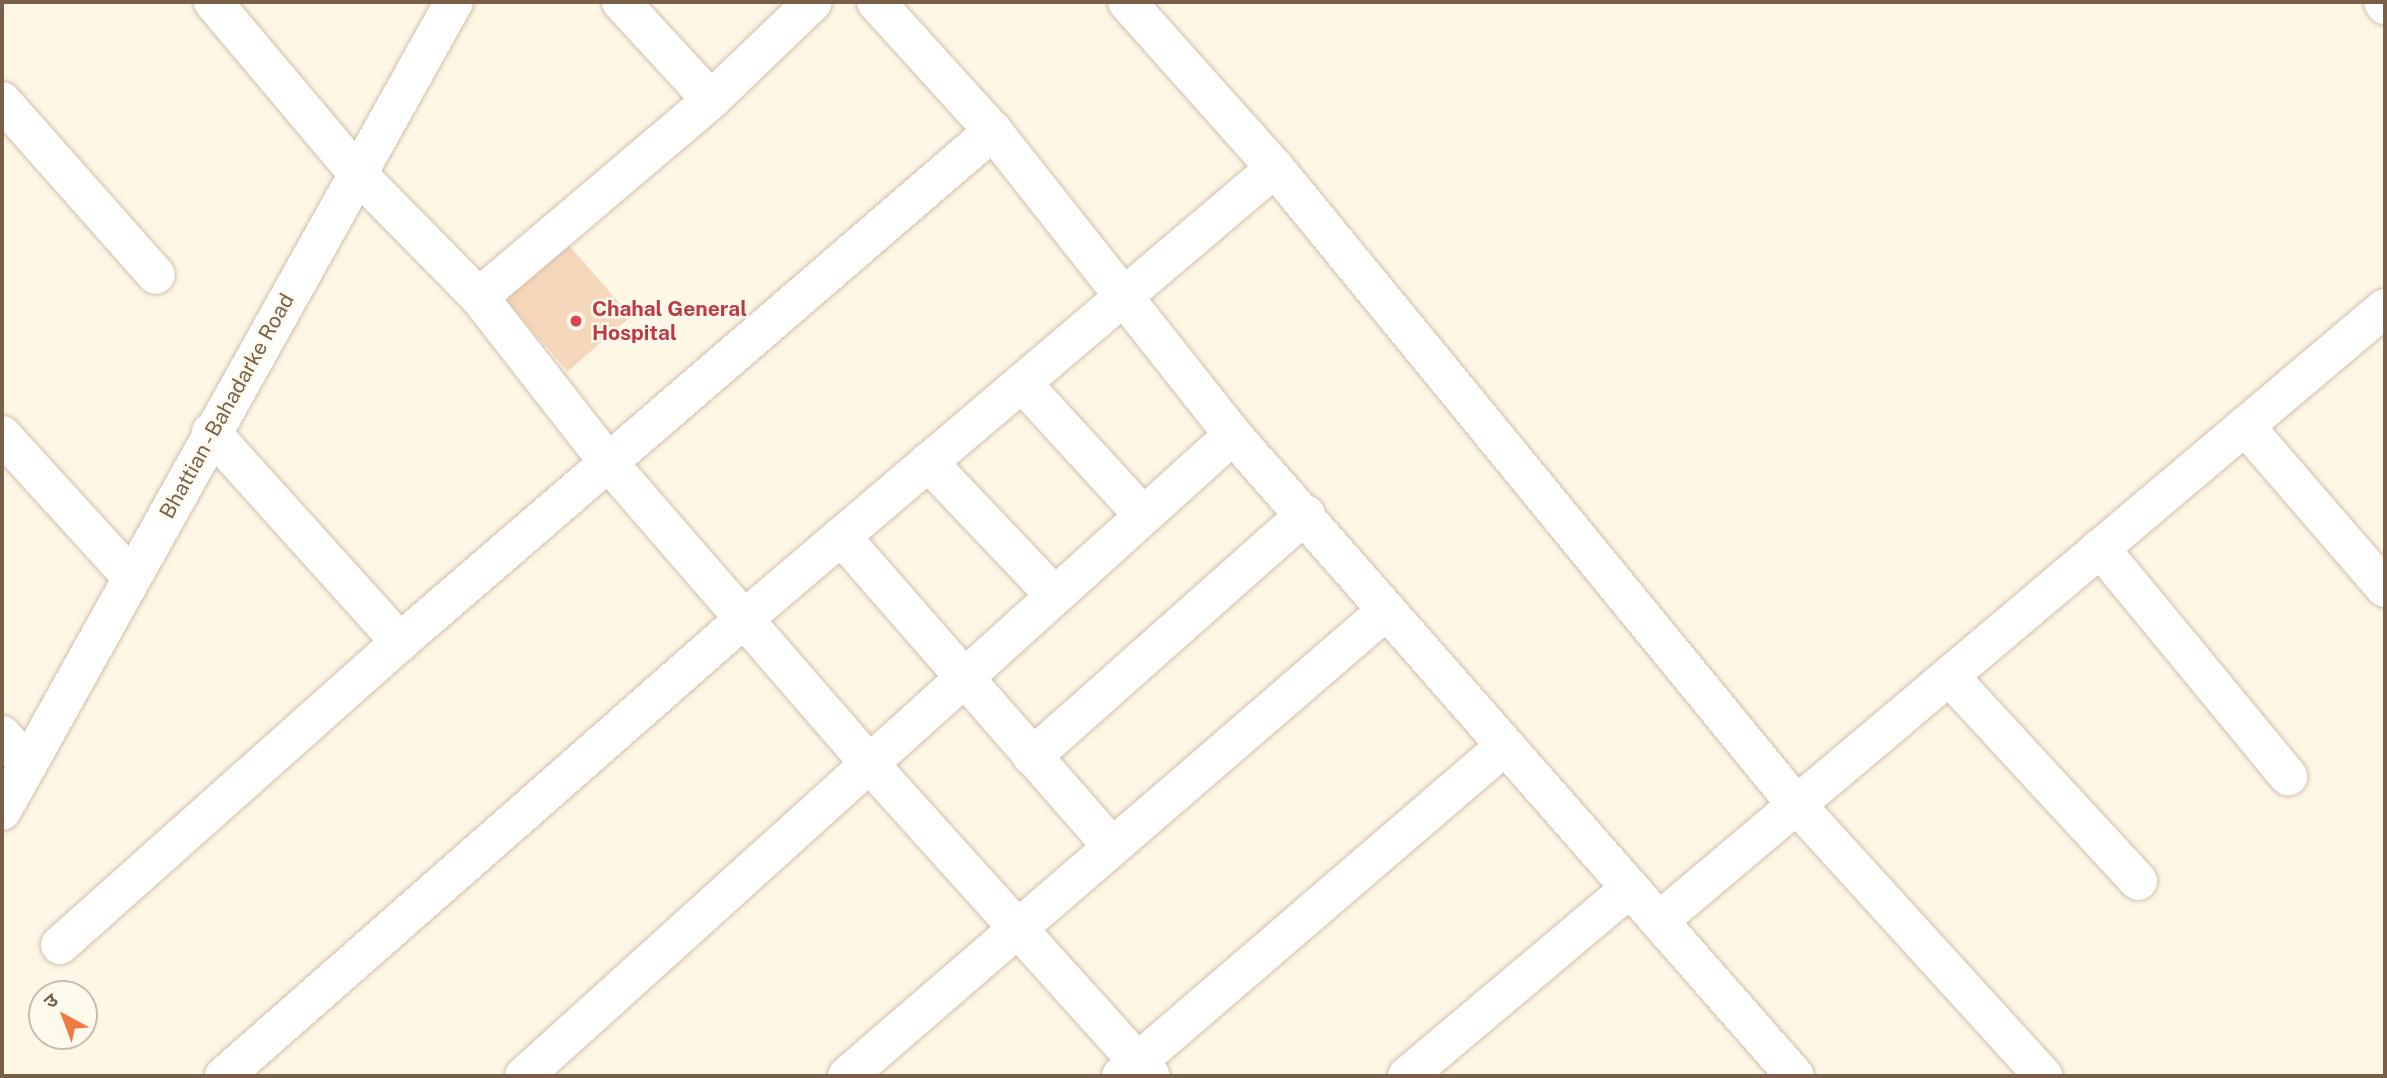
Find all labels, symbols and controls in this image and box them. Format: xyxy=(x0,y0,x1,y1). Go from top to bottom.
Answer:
street label: Bhattian - Bahadarke Road xyxy=(153,286,301,526)
place label: Chahal General Hospital xyxy=(592,296,747,346)
marker: Chahal General Hospital xyxy=(566,311,586,331)
north arrow xyxy=(28,980,98,1050)
text: उ xyxy=(39,989,62,1013)

